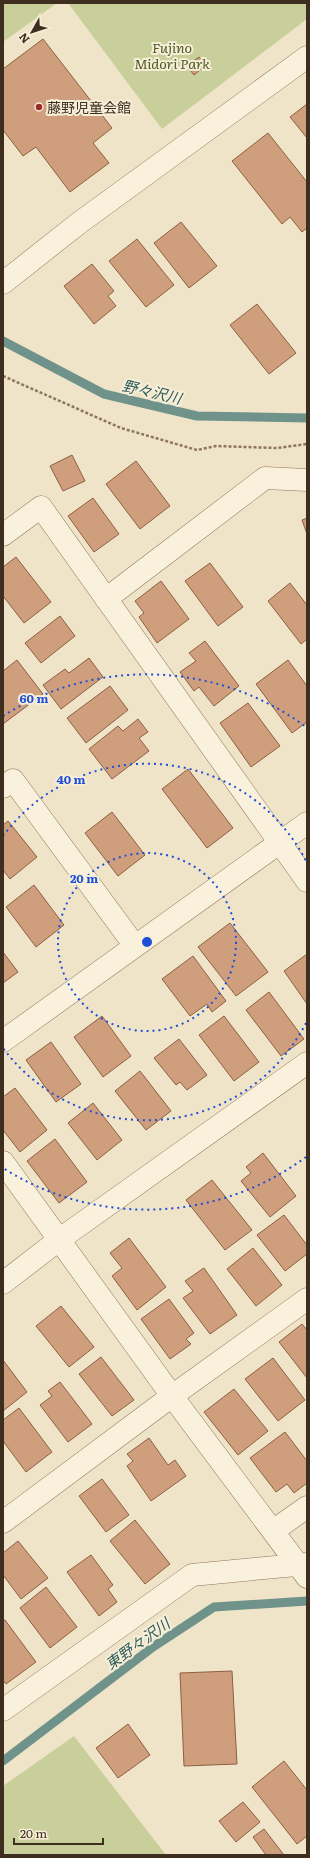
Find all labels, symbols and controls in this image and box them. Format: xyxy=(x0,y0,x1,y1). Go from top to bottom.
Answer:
north arrow xyxy=(12,12,52,52)
text: N xyxy=(14,30,33,48)
park label: Fujino Midori Park xyxy=(134,37,210,73)
place label: 藤野児童会館 xyxy=(47,97,131,117)
marker: 藤野児童会館 xyxy=(34,102,44,112)
water label: 野々沢川 xyxy=(120,373,186,409)
text: 60 m xyxy=(20,689,48,707)
text: 40 m xyxy=(57,770,86,788)
text: 20 m xyxy=(70,869,98,887)
centre of rings xyxy=(140,935,154,949)
water label: 東野々沢川 xyxy=(100,1610,176,1674)
scale bar xyxy=(14,1820,103,1846)
text: 20 m xyxy=(20,1824,47,1842)

